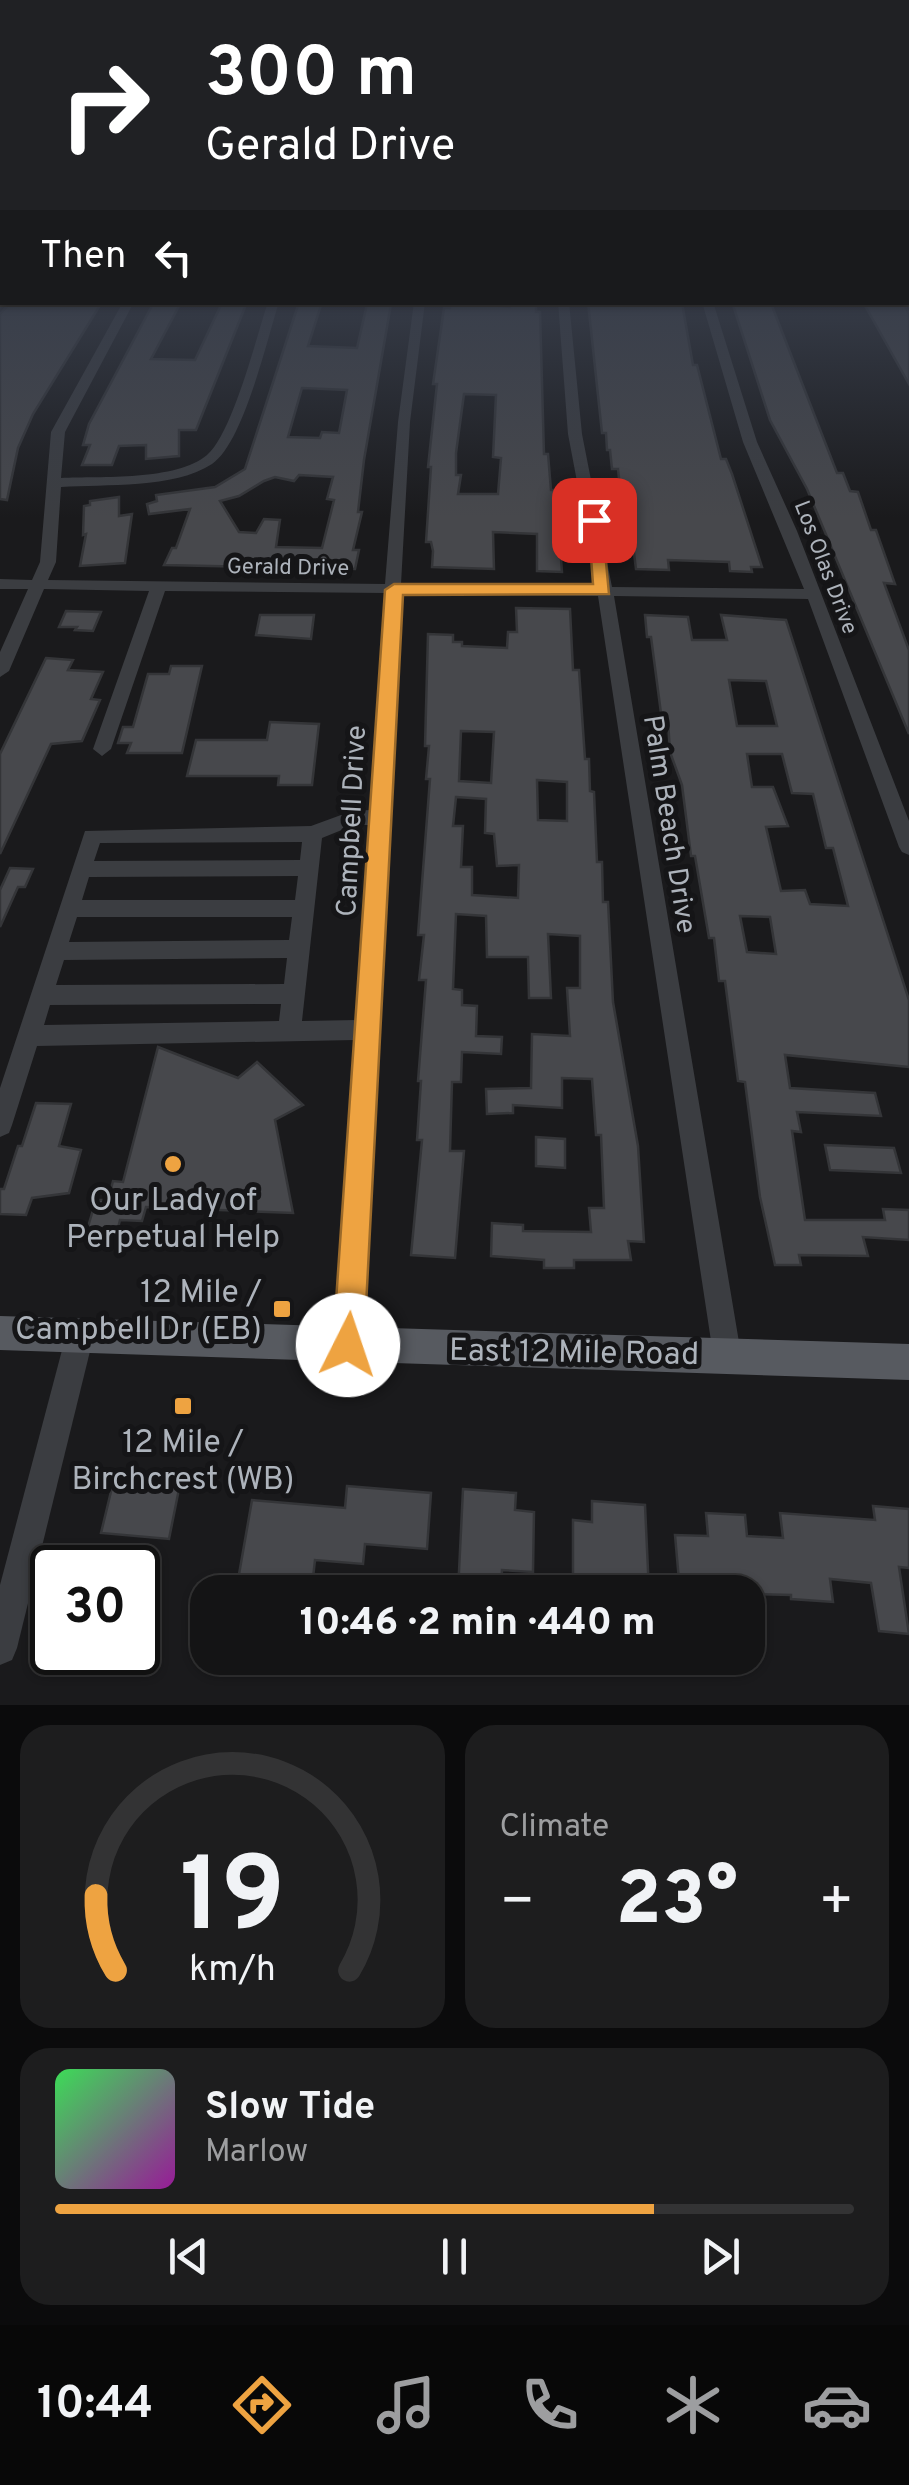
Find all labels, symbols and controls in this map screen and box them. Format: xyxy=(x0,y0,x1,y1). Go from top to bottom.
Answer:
text: 300 m xyxy=(205,32,417,121)
icon: right xyxy=(40,40,170,170)
text: Gerald Drive xyxy=(205,119,455,176)
icon: left xyxy=(146,230,201,285)
text: Then xyxy=(40,233,126,282)
pin xyxy=(552,478,637,563)
icon: arrive xyxy=(567,493,622,548)
street label: Los Olas Drive xyxy=(787,497,863,638)
street label: Gerald Drive xyxy=(227,554,349,583)
street label: Palm Beach Drive xyxy=(633,713,703,936)
street label: Campbell Drive xyxy=(330,724,376,918)
marker: Our Lady of Perpetual Help xyxy=(162,1153,184,1175)
place label: Our Lady of Perpetual Help xyxy=(66,1182,280,1259)
place label: 12 Mile / Campbell Dr (EB) xyxy=(15,1274,262,1351)
position arrow xyxy=(296,1293,400,1397)
marker: 12 Mile / Campbell Dr (EB) xyxy=(271,1298,293,1320)
street label: East 12 Mile Road xyxy=(448,1332,699,1376)
marker: 12 Mile / Birchcrest (WB) xyxy=(172,1395,194,1417)
place label: 12 Mile / Birchcrest (WB) xyxy=(72,1424,294,1501)
speed limit sign: 30 xyxy=(30,1545,160,1675)
text: 10:46 · 2 min · 440 m xyxy=(300,1600,655,1649)
text: Climate xyxy=(500,1808,609,1848)
text: 19 xyxy=(179,1836,285,1968)
text: 23° xyxy=(616,1856,738,1951)
text: − xyxy=(500,1869,535,1939)
text: + xyxy=(819,1869,854,1939)
text: km/h xyxy=(189,1948,276,1994)
text: Slow Tide xyxy=(205,2084,375,2133)
text: Marlow xyxy=(205,2133,308,2173)
icon: previous xyxy=(161,2229,216,2284)
icon: pause xyxy=(427,2229,482,2284)
icon: next xyxy=(693,2229,748,2284)
icon: directions xyxy=(227,2370,297,2440)
icon: music xyxy=(371,2370,441,2440)
icon: phone xyxy=(515,2370,585,2440)
icon: climate xyxy=(658,2370,728,2440)
icon: car xyxy=(802,2370,872,2440)
text: 10:44 xyxy=(37,2377,153,2434)

